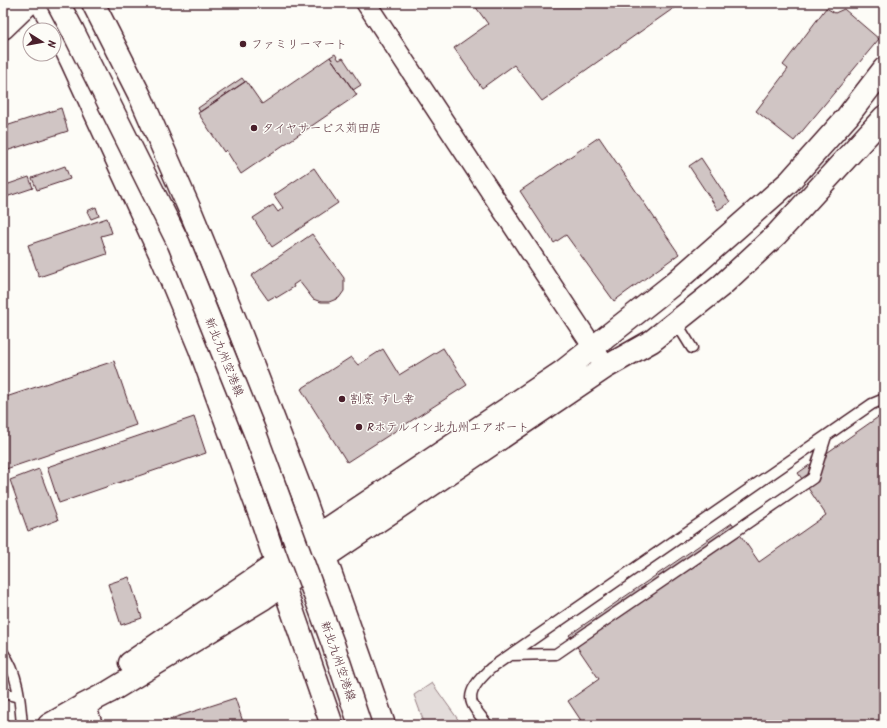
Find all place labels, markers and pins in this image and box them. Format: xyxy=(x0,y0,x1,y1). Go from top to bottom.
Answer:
place label: ファミリーマート xyxy=(251,35,347,54)
marker: ファミリーマート xyxy=(238,39,248,49)
place label: タイヤサービス苅田店 xyxy=(262,119,382,138)
marker: タイヤサービス苅田店 xyxy=(249,123,259,133)
place label: 割烹 すし幸 xyxy=(350,390,415,409)
marker: 割烹 すし幸 xyxy=(337,394,347,404)
place label: Rホテルイン北九州エアポート xyxy=(367,418,530,437)
marker: Rホテルイン北九州エアポート xyxy=(354,422,364,432)

